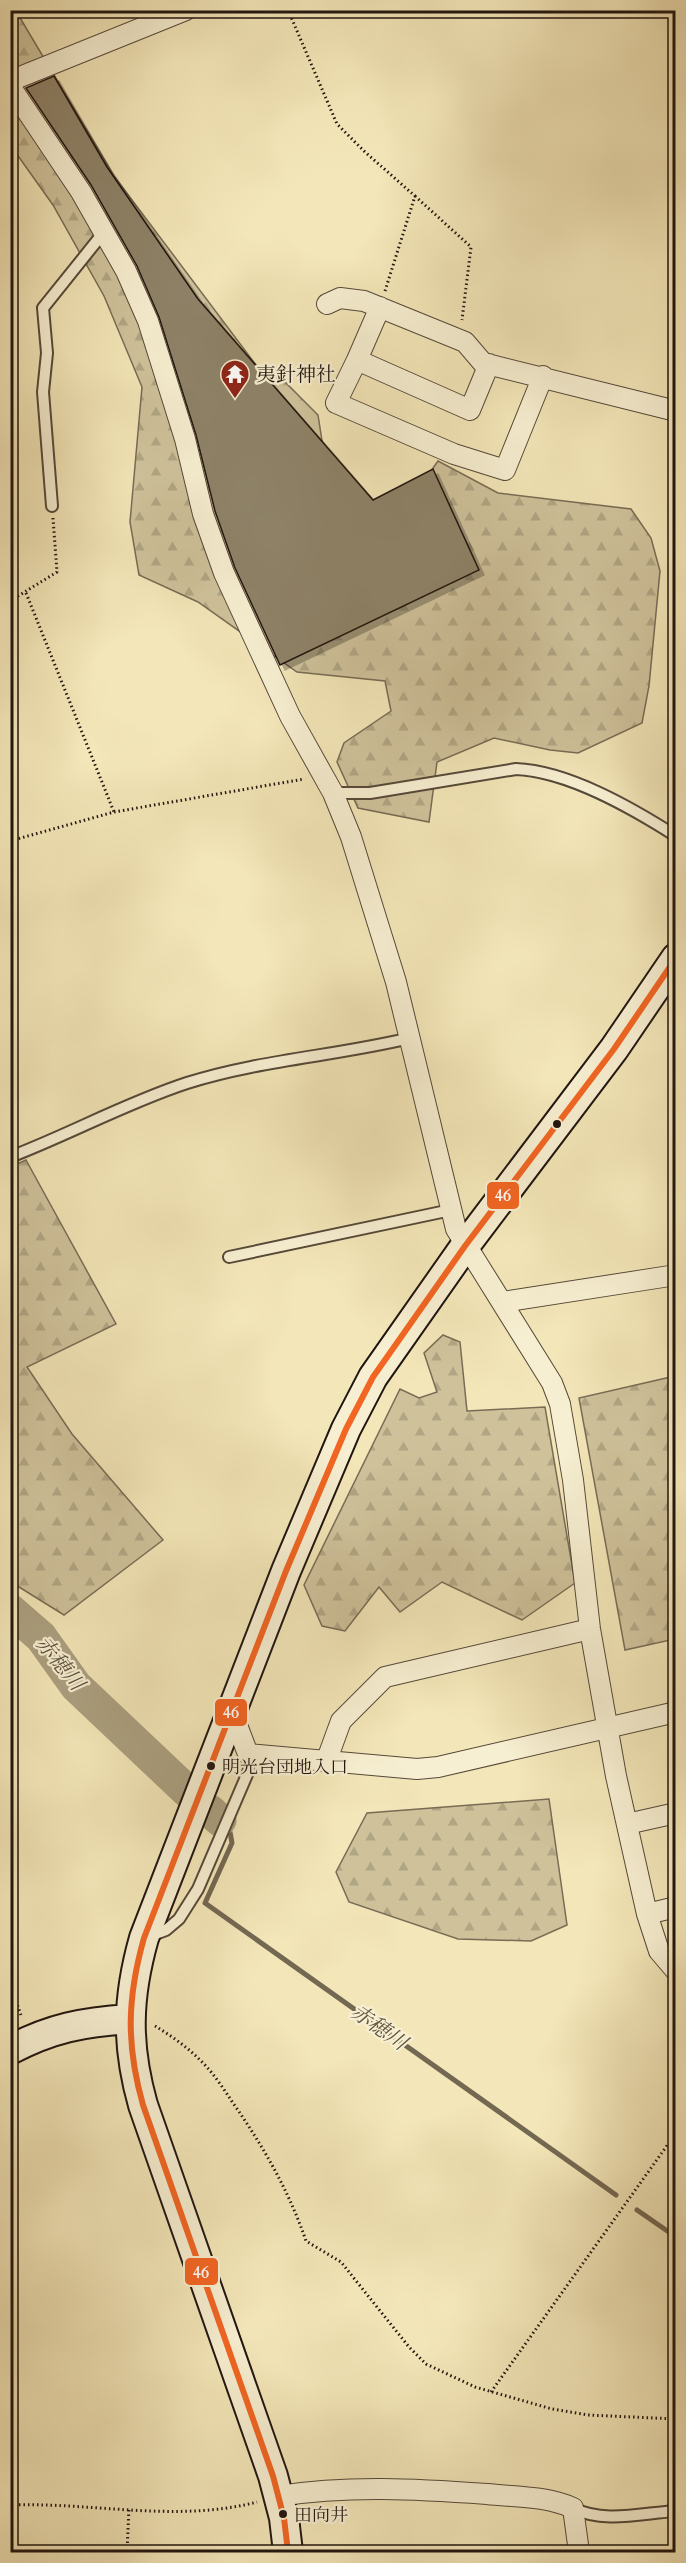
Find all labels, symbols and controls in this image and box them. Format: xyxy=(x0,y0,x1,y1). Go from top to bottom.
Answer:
temple icon: 夷針神社 xyxy=(219,358,251,400)
place label: 夷針神社 xyxy=(256,361,336,388)
unlabelled marker xyxy=(551,1118,563,1130)
line badge: 46 xyxy=(486,1181,520,1210)
text: 46 xyxy=(495,1185,511,1207)
water label: 赤穂川 xyxy=(29,1630,92,1698)
line badge: 46 xyxy=(214,1698,248,1727)
text: 46 xyxy=(223,1702,239,1724)
place label: 明光台団地入口 xyxy=(222,1755,348,1780)
marker: 明光台団地入口 xyxy=(205,1760,217,1772)
water label: 赤穂川 xyxy=(345,1997,414,2059)
line badge: 46 xyxy=(184,2257,219,2286)
text: 46 xyxy=(193,2262,209,2284)
place label: 田向井 xyxy=(294,2503,348,2528)
marker: 田向井 xyxy=(277,2508,289,2520)

